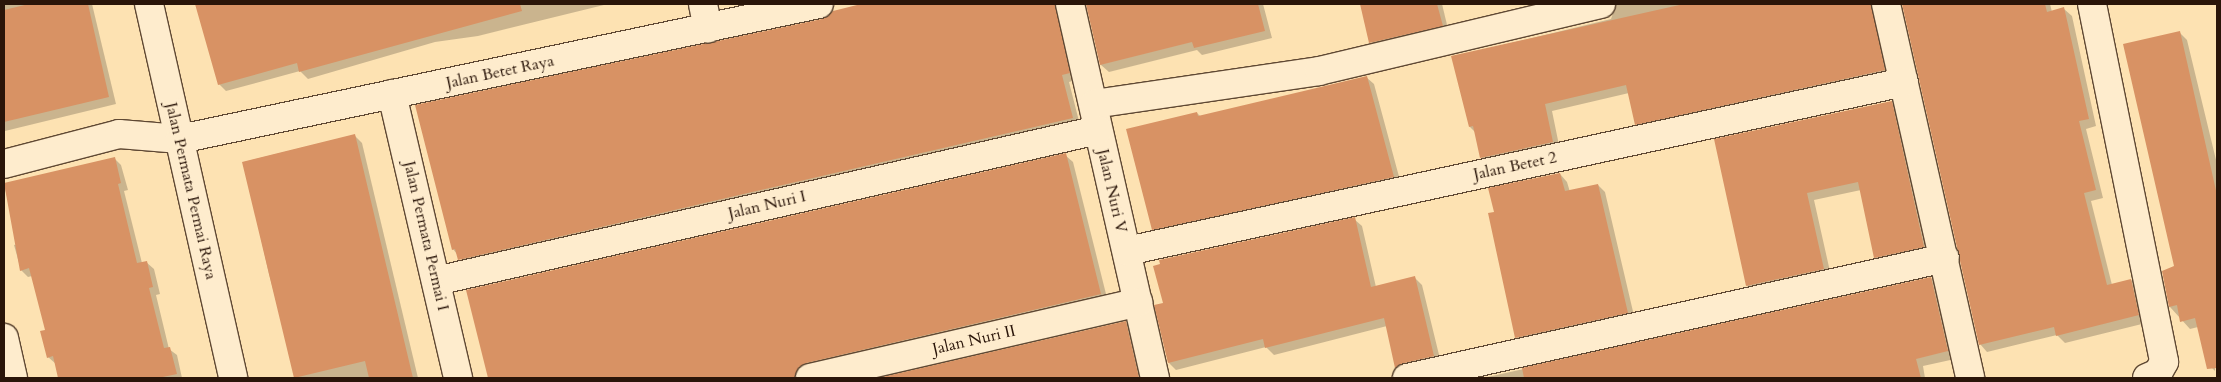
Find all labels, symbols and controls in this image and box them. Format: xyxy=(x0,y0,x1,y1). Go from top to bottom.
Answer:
street label: Jalan Betet Raya xyxy=(444,51,556,93)
street label: Jalan Permata Permai Raya xyxy=(161,101,221,281)
street label: Jalan Nuri V xyxy=(1093,147,1131,235)
street label: Jalan Betet 2 xyxy=(1472,148,1558,184)
street label: Jalan Permata Permai I xyxy=(399,159,453,313)
street label: Jalan Nuri I xyxy=(726,187,808,223)
street label: Jalan Nuri II xyxy=(931,321,1017,359)

